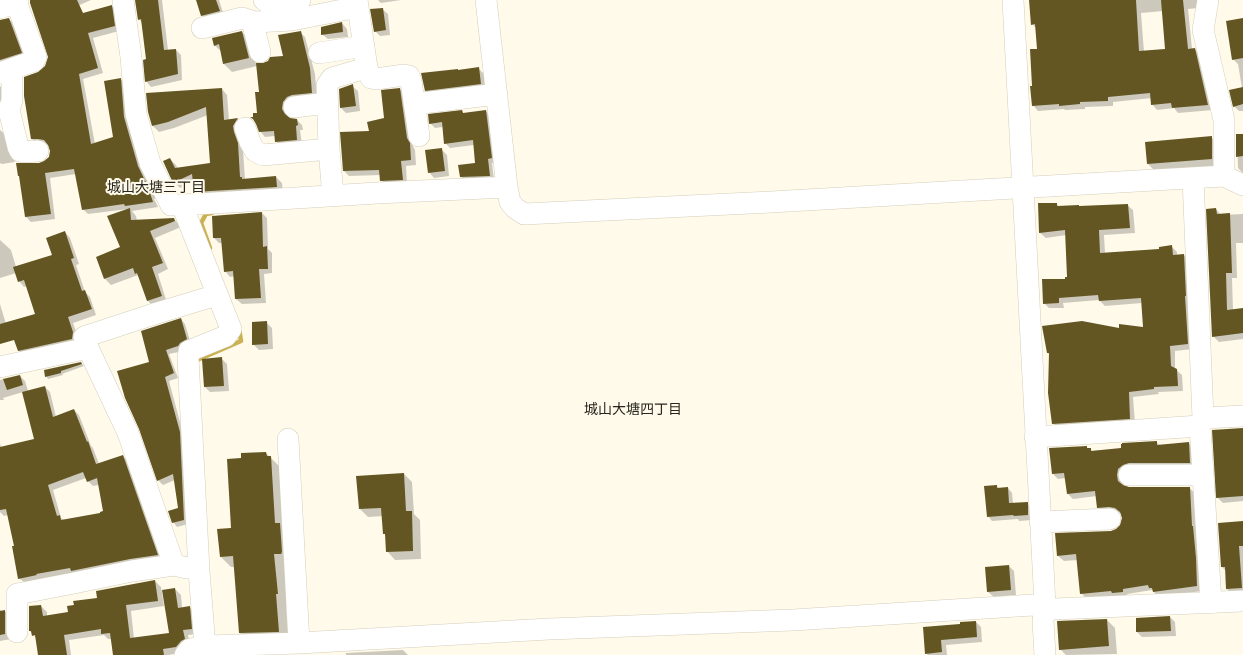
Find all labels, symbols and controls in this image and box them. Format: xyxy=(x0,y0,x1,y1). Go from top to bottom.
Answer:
district label: 城山大塘三丁目 xyxy=(107,180,205,196)
district label: 城山大塘四丁目 xyxy=(584,402,682,418)

